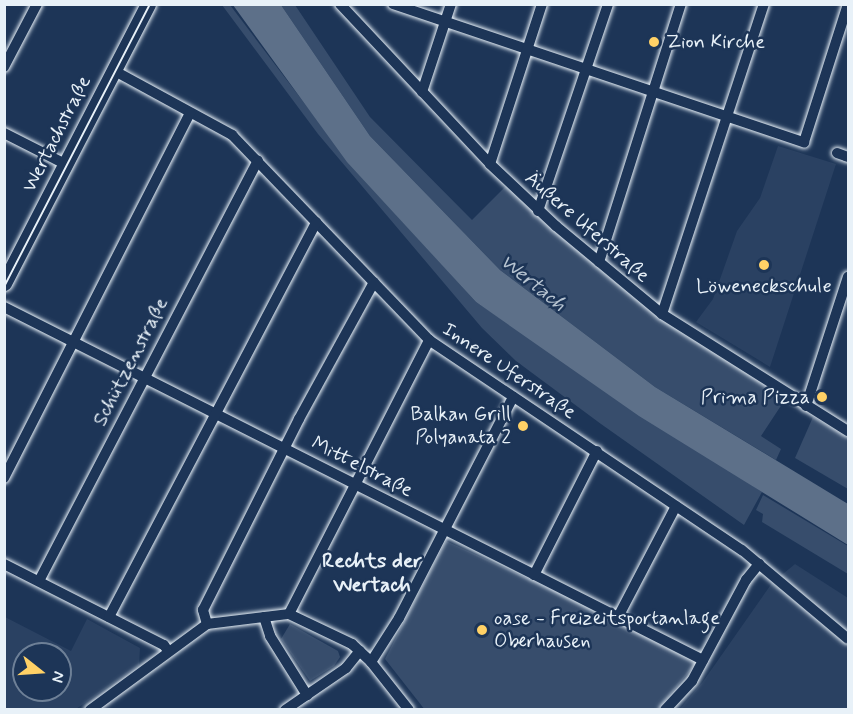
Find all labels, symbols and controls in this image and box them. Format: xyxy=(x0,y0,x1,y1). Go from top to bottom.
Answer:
place label: Zion Kirche xyxy=(666,30,767,54)
marker: Zion Kirche xyxy=(647,35,661,49)
street label: Wertachstraße xyxy=(17,72,97,196)
street label: Äußere Uferstraße xyxy=(520,166,654,288)
water label: Wertach xyxy=(495,249,571,317)
marker: Löweneckschule xyxy=(757,258,771,272)
place label: Löweneckschule xyxy=(696,274,832,298)
street label: Schützenstraße xyxy=(88,294,174,430)
street label: Innere Uferstraße xyxy=(438,317,580,425)
place label: Prima Pizza xyxy=(702,385,810,409)
marker: Prima Pizza xyxy=(815,390,829,404)
place label: Balkan Grill Polyanata 2 xyxy=(413,402,511,449)
marker: Balkan Grill Polyanata 2 xyxy=(516,419,530,433)
street label: Mittelstraße xyxy=(307,431,417,503)
district label: Rechts der Wertach xyxy=(323,548,421,598)
place label: oase - Freizeitsportanlage Oberhausen xyxy=(494,606,720,653)
marker: oase - Freizeitsportanlage Oberhausen xyxy=(475,623,489,637)
north arrow xyxy=(12,642,72,702)
text: N xyxy=(46,669,69,685)

